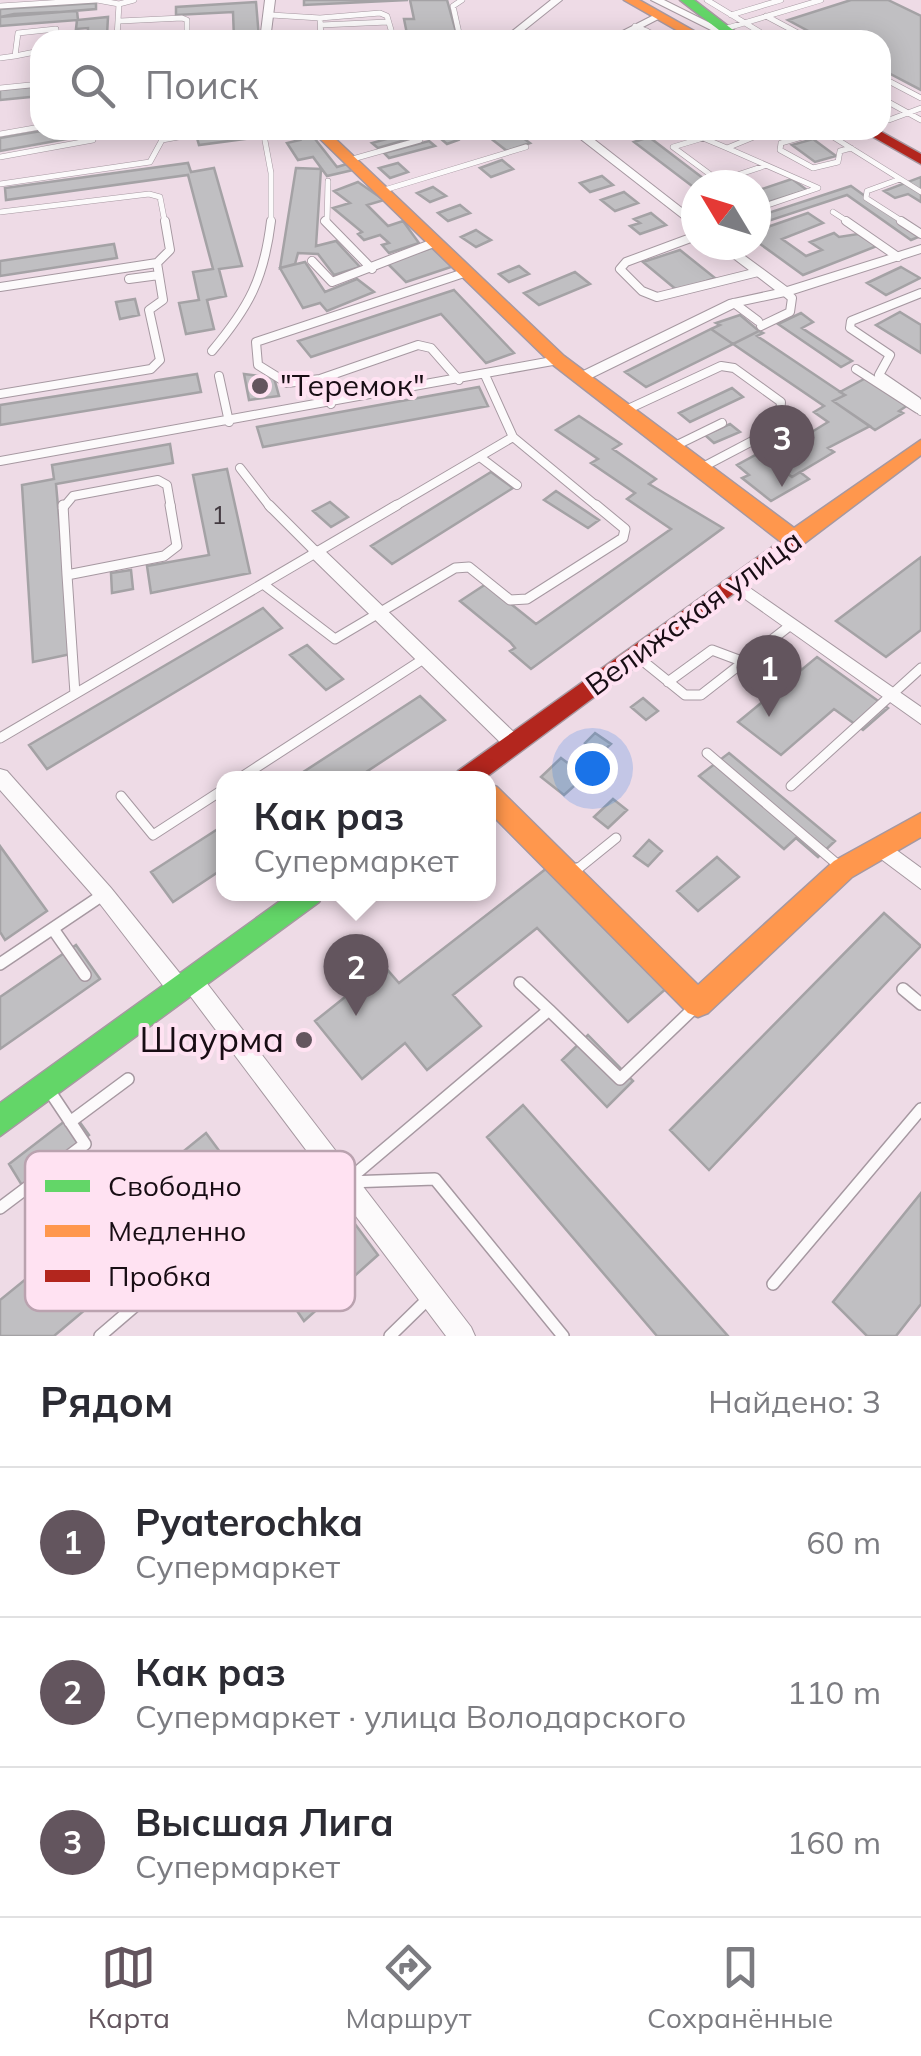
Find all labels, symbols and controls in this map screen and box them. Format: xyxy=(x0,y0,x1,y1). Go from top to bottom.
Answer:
search box xyxy=(30,30,891,140)
icon: search xyxy=(65,58,120,113)
text: Поиск xyxy=(145,61,258,109)
north arrow xyxy=(681,170,771,260)
place label: "Теремок" xyxy=(280,366,425,404)
marker: "Теремок" xyxy=(249,375,271,397)
pin: 3 xyxy=(750,404,814,487)
house number: 1 xyxy=(211,499,227,530)
street label: Велижская улица xyxy=(578,521,809,703)
pin: 1 xyxy=(736,634,802,717)
your location xyxy=(567,743,618,794)
popup xyxy=(216,771,496,901)
text: Как раз xyxy=(253,792,404,840)
text: Супермаркет xyxy=(253,840,459,880)
pin: 2 xyxy=(324,934,388,1016)
place label: Шаурма xyxy=(140,1017,284,1061)
marker: Шаурма xyxy=(293,1029,315,1051)
legend xyxy=(25,1151,355,1311)
text: Свободно xyxy=(108,1168,242,1203)
text: Медленно xyxy=(108,1213,246,1248)
text: Пробка xyxy=(108,1258,211,1293)
text: Рядом xyxy=(40,1375,173,1428)
text: Найдено: 3 xyxy=(708,1381,881,1421)
text: Pyaterochka xyxy=(135,1498,363,1546)
text: 1 xyxy=(63,1522,82,1562)
text: 60 m xyxy=(806,1522,881,1562)
text: Супермаркет xyxy=(135,1546,340,1586)
text: Как раз xyxy=(135,1648,286,1696)
text: 2 xyxy=(63,1672,82,1712)
text: 110 m xyxy=(787,1672,881,1712)
text: Супермаркет · улица Володарского xyxy=(135,1696,686,1736)
text: Высшая Лига xyxy=(135,1798,394,1846)
text: 3 xyxy=(63,1822,82,1862)
text: 160 m xyxy=(787,1822,881,1862)
text: Супермаркет xyxy=(135,1846,340,1886)
tab: Карта xyxy=(88,1940,170,2035)
tab: Маршрут xyxy=(346,1940,472,2035)
tab: Сохранённые xyxy=(647,1940,833,2035)

